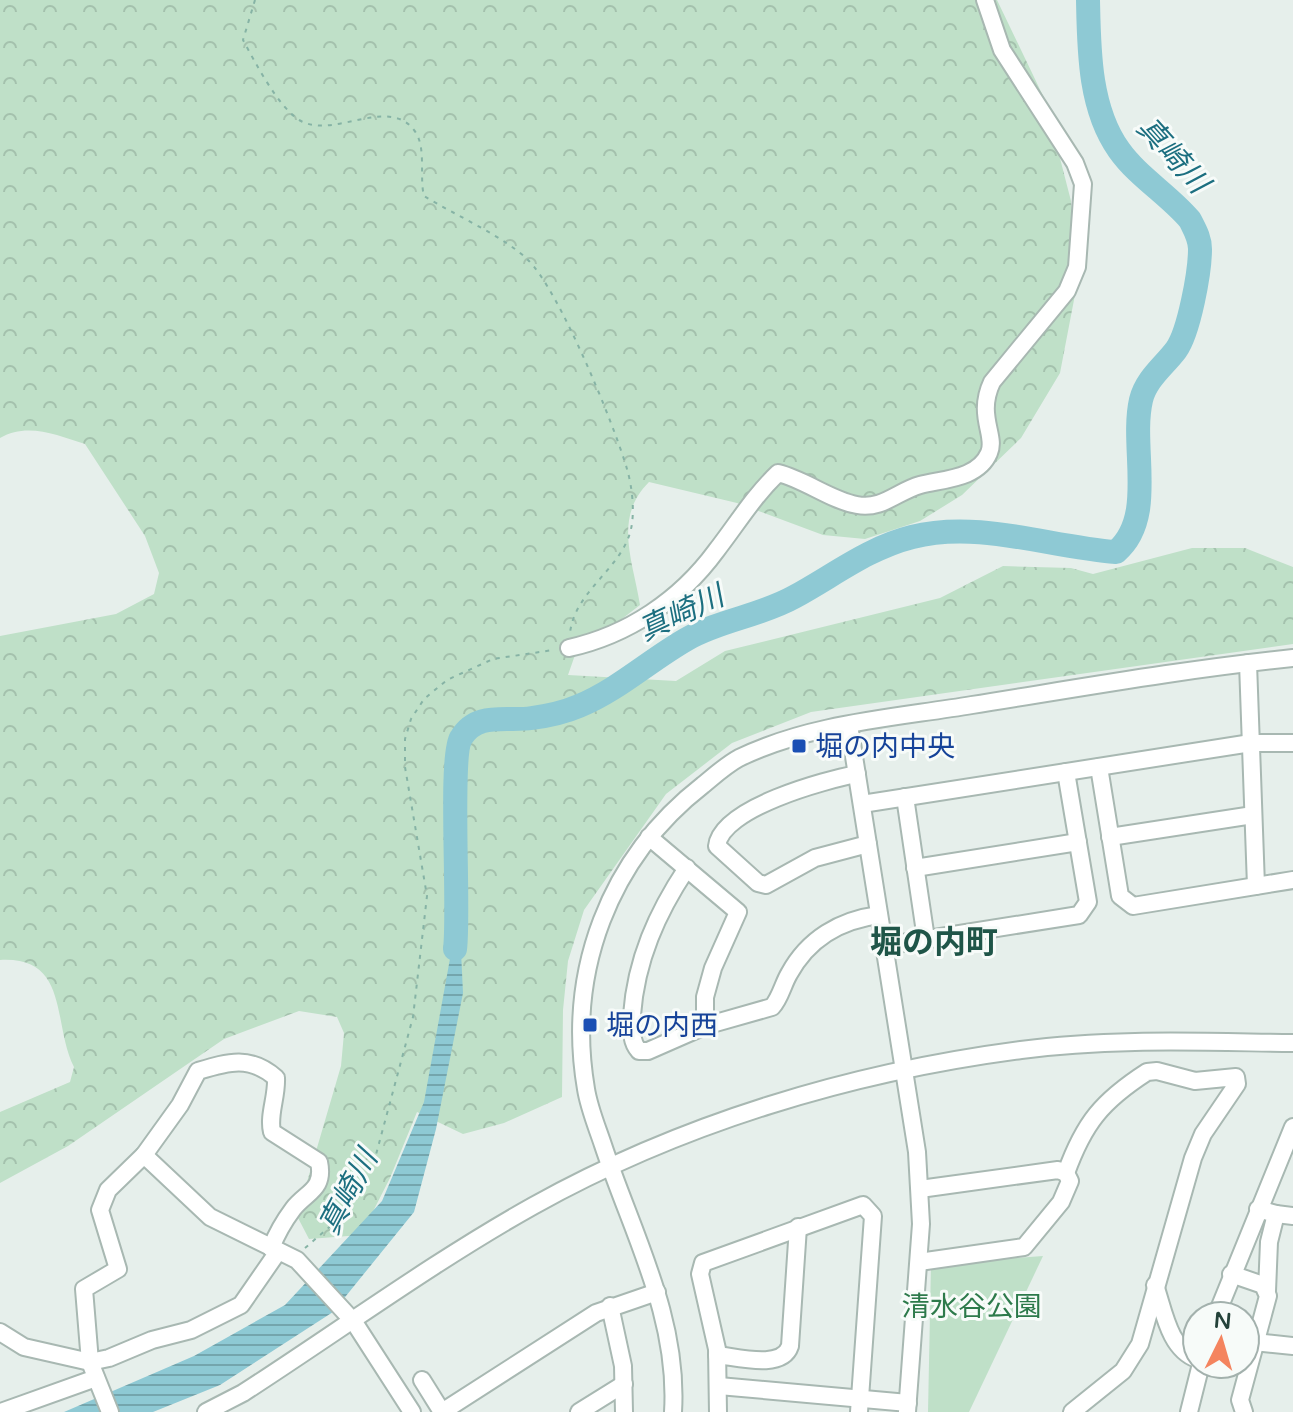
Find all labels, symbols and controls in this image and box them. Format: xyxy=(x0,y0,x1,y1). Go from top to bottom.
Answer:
water label: 真崎川 xyxy=(1129,110,1218,203)
water label: 真崎川 xyxy=(633,576,733,649)
place label: 堀の内中央 xyxy=(815,730,955,764)
marker: 堀の内中央 xyxy=(790,737,808,755)
district label: 堀の内町 xyxy=(870,924,998,962)
place label: 堀の内西 xyxy=(606,1009,718,1043)
marker: 堀の内西 xyxy=(581,1016,599,1034)
water label: 真崎川 xyxy=(311,1141,387,1241)
park label: 清水谷公園 xyxy=(902,1290,1042,1324)
north arrow xyxy=(1181,1300,1261,1380)
text: N xyxy=(1213,1307,1233,1335)

